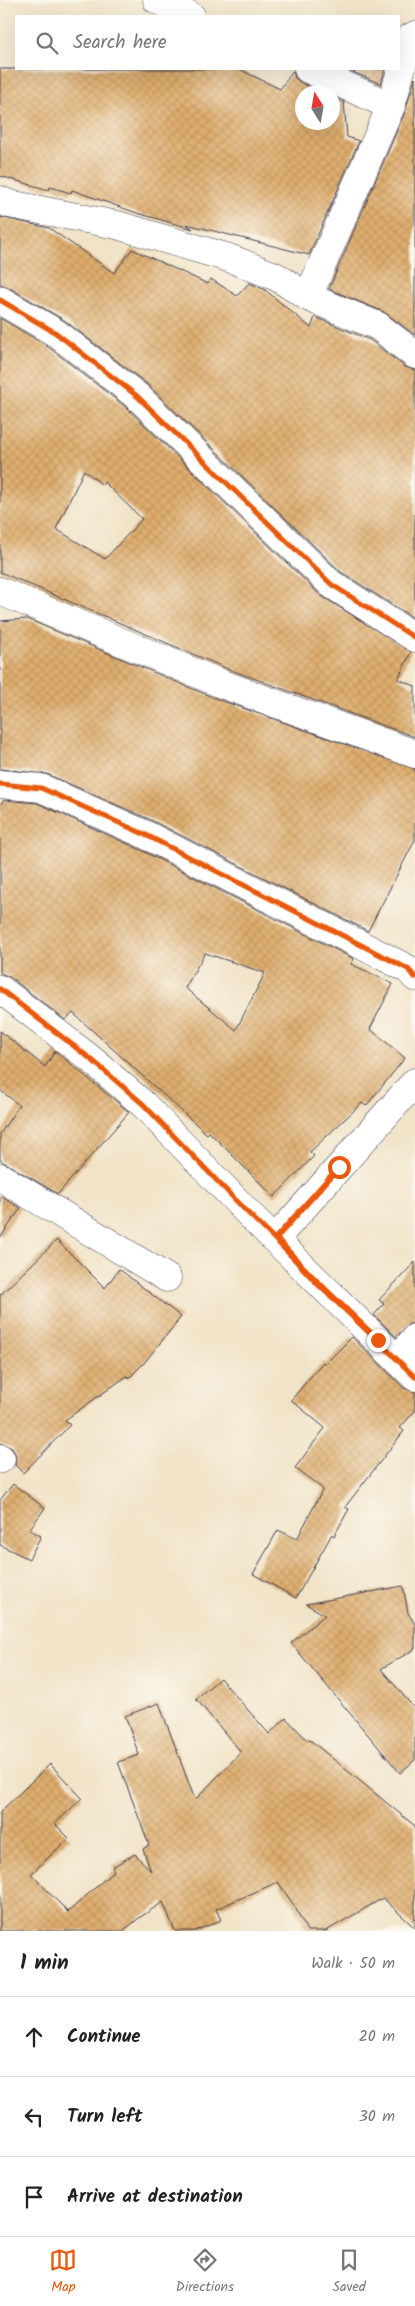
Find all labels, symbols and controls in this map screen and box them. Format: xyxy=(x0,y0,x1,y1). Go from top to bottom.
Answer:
search box xyxy=(15,15,400,70)
text: Search here xyxy=(73,28,167,58)
icon: search xyxy=(33,29,61,57)
north arrow xyxy=(295,85,340,130)
route start xyxy=(328,1156,351,1179)
route end xyxy=(367,1329,390,1352)
text: 1 min xyxy=(20,1947,69,1980)
text: Walk · 50 m xyxy=(311,1951,395,1976)
text: Continue xyxy=(67,2022,140,2052)
icon: ahead xyxy=(20,2023,48,2051)
text: 20 m xyxy=(359,2024,395,2049)
text: Turn left xyxy=(67,2102,142,2132)
icon: left xyxy=(20,2103,48,2131)
text: 30 m xyxy=(359,2104,395,2129)
text: Arrive at destination xyxy=(67,2182,243,2212)
icon: arrive xyxy=(20,2183,48,2211)
tab: Map xyxy=(49,2246,77,2298)
tab: Directions xyxy=(176,2246,234,2298)
tab: Saved xyxy=(332,2246,366,2298)

